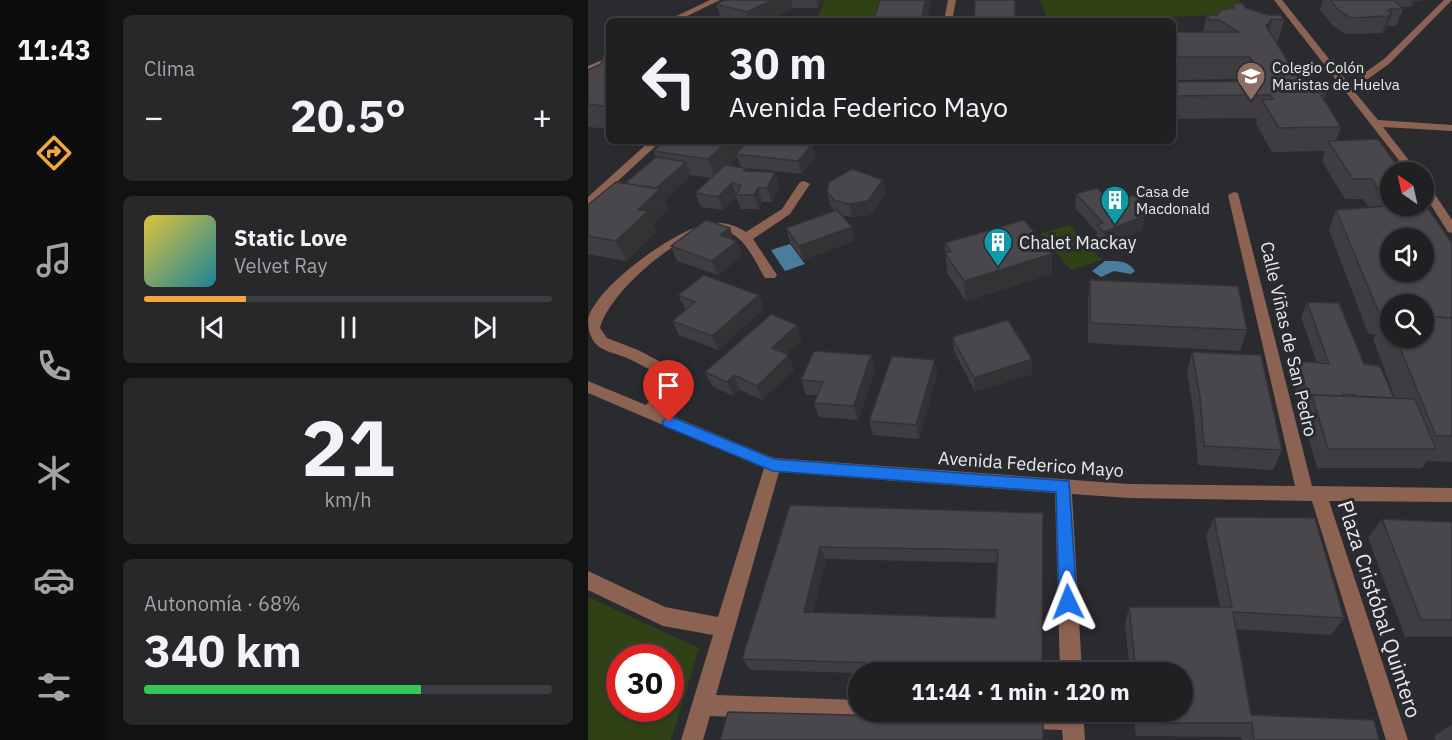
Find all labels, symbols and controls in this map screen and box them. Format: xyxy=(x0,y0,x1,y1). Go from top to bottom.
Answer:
text: 11:43 xyxy=(17,32,91,67)
text: 30 m xyxy=(729,36,827,91)
icon: left xyxy=(630,42,708,120)
text: Clima xyxy=(144,55,195,82)
place label: Colegio Colón Maristas de Huelva xyxy=(1272,58,1400,94)
school or university icon: Colegio Colón Maristas de Huelva xyxy=(1235,60,1267,102)
text: 20.5° xyxy=(290,86,406,144)
text: Avenida Federico Mayo xyxy=(729,89,1008,124)
text: − xyxy=(144,95,164,138)
text: + xyxy=(532,95,552,138)
icon: directions xyxy=(33,132,75,174)
north arrow xyxy=(1380,162,1434,216)
map controls xyxy=(1380,162,1434,348)
place label: Casa de Macdonald xyxy=(1136,182,1210,218)
building icon: Casa de Macdonald xyxy=(1099,184,1131,226)
text: Static Love xyxy=(234,223,347,252)
building icon: Chalet Mackay xyxy=(982,226,1014,268)
button: sound xyxy=(1380,228,1434,282)
place label: Chalet Mackay xyxy=(1019,231,1137,254)
icon: music xyxy=(33,239,75,281)
street label: Calle Viñas de San Pedro xyxy=(1255,239,1323,439)
text: Velvet Ray xyxy=(234,252,327,279)
button: search xyxy=(1380,294,1434,348)
icon: previous xyxy=(196,311,229,344)
icon: pause xyxy=(332,311,365,344)
icon: next xyxy=(468,311,501,344)
icon: phone xyxy=(33,345,75,387)
pin xyxy=(643,360,694,422)
icon: arrive xyxy=(652,369,685,402)
text: 21 xyxy=(301,396,395,497)
street label: Avenida Federico Mayo xyxy=(937,446,1125,482)
icon: climate xyxy=(33,452,75,494)
text: km/h xyxy=(324,486,372,513)
street label: Plaza Cristóbal Quintero xyxy=(1332,497,1428,721)
icon: car xyxy=(33,559,75,601)
position arrow xyxy=(1036,570,1100,634)
text: Autonomía · 68% xyxy=(144,590,301,617)
text: 340 km xyxy=(144,621,302,679)
speed limit sign: 30 xyxy=(606,644,684,722)
icon: filters xyxy=(33,666,75,708)
text: 11:44 · 1 min · 120 m xyxy=(911,677,1130,706)

